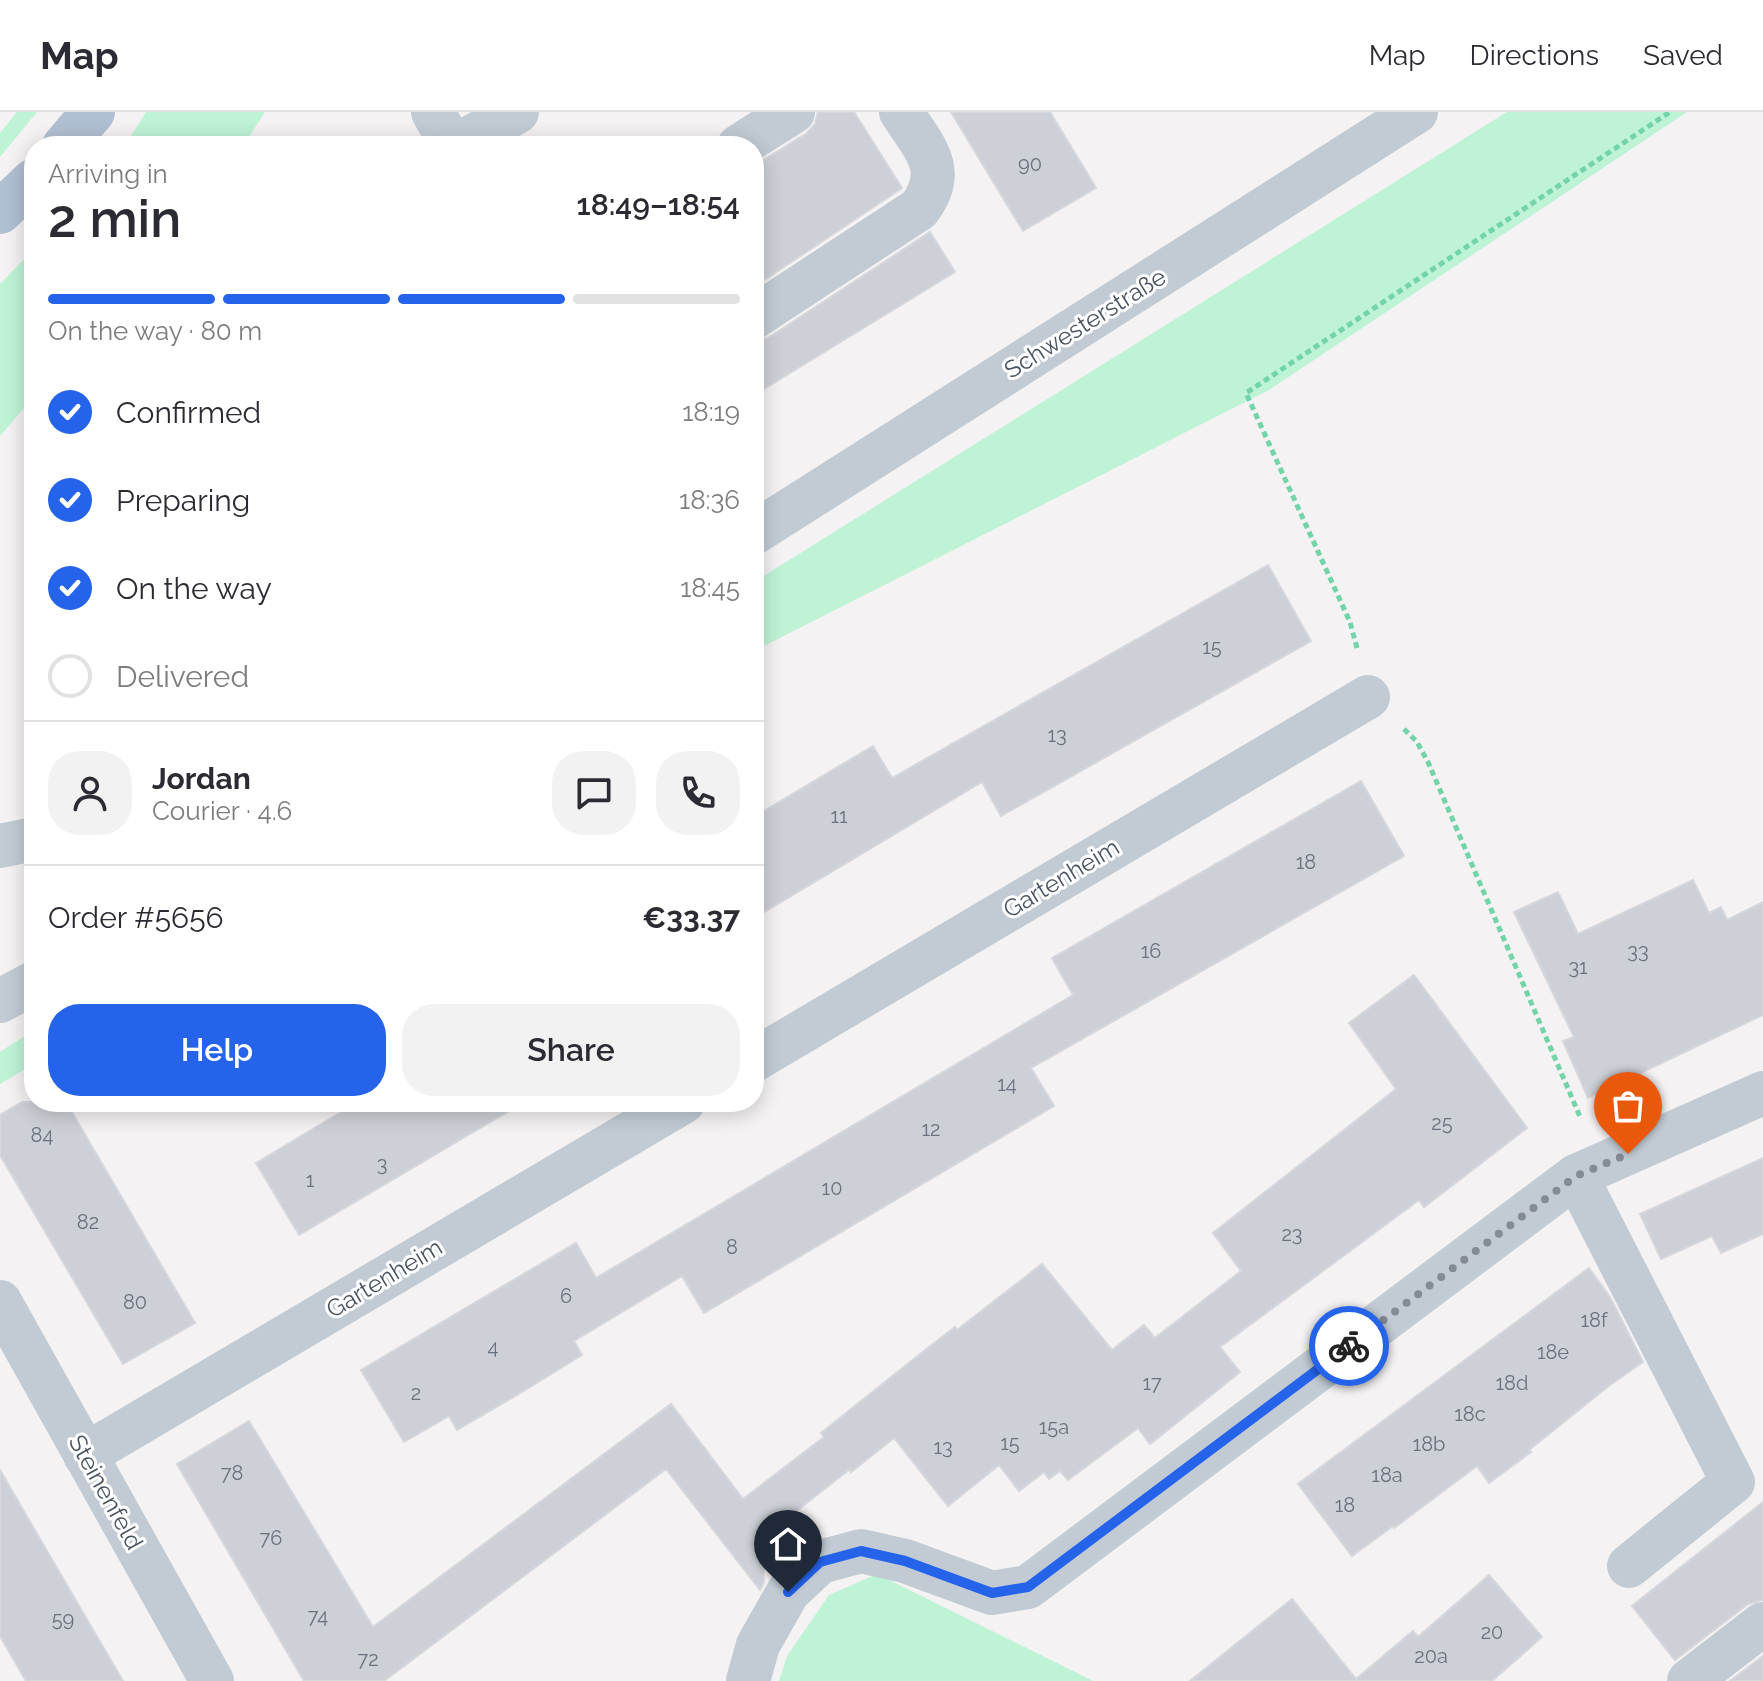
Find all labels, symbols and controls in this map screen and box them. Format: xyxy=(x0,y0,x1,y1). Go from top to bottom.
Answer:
text: Map xyxy=(40,33,119,78)
text: Map xyxy=(1369,39,1426,72)
text: Directions xyxy=(1470,39,1599,72)
text: Saved xyxy=(1643,39,1723,72)
house number: 90 xyxy=(1018,152,1042,176)
text: Arriving in xyxy=(48,159,168,189)
text: 18:49–18:54 xyxy=(577,187,740,222)
text: 2 min xyxy=(48,188,181,249)
street label: Schwesterstraße xyxy=(999,262,1171,384)
text: On the way · 80 m xyxy=(48,316,262,346)
icon: check xyxy=(48,390,92,434)
text: Confirmed xyxy=(116,395,261,430)
text: 18:19 xyxy=(682,397,740,427)
icon: check xyxy=(48,478,92,522)
text: Preparing xyxy=(116,483,250,518)
text: 18:36 xyxy=(679,485,740,515)
icon: check xyxy=(48,566,92,610)
text: On the way xyxy=(116,571,272,606)
text: 18:45 xyxy=(680,573,740,603)
house number: 15 xyxy=(1202,635,1222,659)
text: Delivered xyxy=(116,659,249,694)
house number: 13 xyxy=(1047,723,1067,747)
button: person xyxy=(48,751,132,835)
button: chat xyxy=(552,751,636,835)
button: phone xyxy=(656,751,740,835)
text: Jordan xyxy=(152,761,251,796)
text: Courier · 4.6 xyxy=(152,796,292,826)
house number: 11 xyxy=(830,804,848,828)
street label: Gartenheim xyxy=(998,832,1124,924)
house number: 18 xyxy=(1296,850,1316,874)
text: Order #5656 xyxy=(48,900,224,935)
text: €33.37 xyxy=(642,900,740,935)
house number: 16 xyxy=(1141,939,1161,963)
house number: 33 xyxy=(1627,939,1649,963)
house number: 31 xyxy=(1568,955,1588,979)
button: Help xyxy=(48,1004,386,1096)
button: Share xyxy=(402,1004,740,1096)
house number: 14 xyxy=(997,1072,1017,1096)
pin xyxy=(1594,1072,1662,1154)
icon: bag xyxy=(1606,1084,1650,1128)
house number: 25 xyxy=(1431,1111,1453,1135)
house number: 12 xyxy=(922,1117,940,1141)
house number: 84 xyxy=(31,1123,53,1147)
house number: 3 xyxy=(377,1152,387,1176)
house number: 1 xyxy=(306,1168,315,1192)
house number: 10 xyxy=(822,1176,842,1200)
house number: 82 xyxy=(77,1210,99,1234)
house number: 23 xyxy=(1281,1222,1303,1246)
street label: Gartenheim xyxy=(321,1232,447,1324)
house number: 8 xyxy=(726,1235,738,1259)
house number: 6 xyxy=(560,1284,572,1308)
house number: 80 xyxy=(123,1290,147,1314)
courier xyxy=(1309,1306,1389,1386)
house number: 18f xyxy=(1580,1308,1609,1332)
icon: bike xyxy=(1327,1324,1371,1368)
house number: 4 xyxy=(488,1335,499,1359)
house number: 18e xyxy=(1537,1340,1569,1364)
house number: 17 xyxy=(1142,1371,1162,1395)
house number: 18d xyxy=(1496,1371,1528,1395)
house number: 2 xyxy=(411,1381,421,1405)
house number: 18c xyxy=(1454,1402,1486,1426)
house number: 15a xyxy=(1039,1415,1069,1439)
street label: Steinenfeld xyxy=(63,1430,149,1554)
house number: 15 xyxy=(1000,1431,1020,1455)
house number: 18b xyxy=(1413,1432,1445,1456)
house number: 13 xyxy=(933,1435,953,1459)
house number: 78 xyxy=(221,1461,243,1485)
house number: 18a xyxy=(1371,1463,1403,1487)
house number: 18 xyxy=(1335,1493,1355,1517)
pin xyxy=(754,1510,822,1592)
icon: home xyxy=(766,1522,810,1566)
house number: 76 xyxy=(260,1526,282,1550)
house number: 74 xyxy=(308,1604,328,1628)
house number: 59 xyxy=(52,1607,74,1631)
house number: 20 xyxy=(1481,1620,1503,1644)
house number: 20a xyxy=(1414,1644,1448,1668)
house number: 72 xyxy=(357,1647,379,1671)

